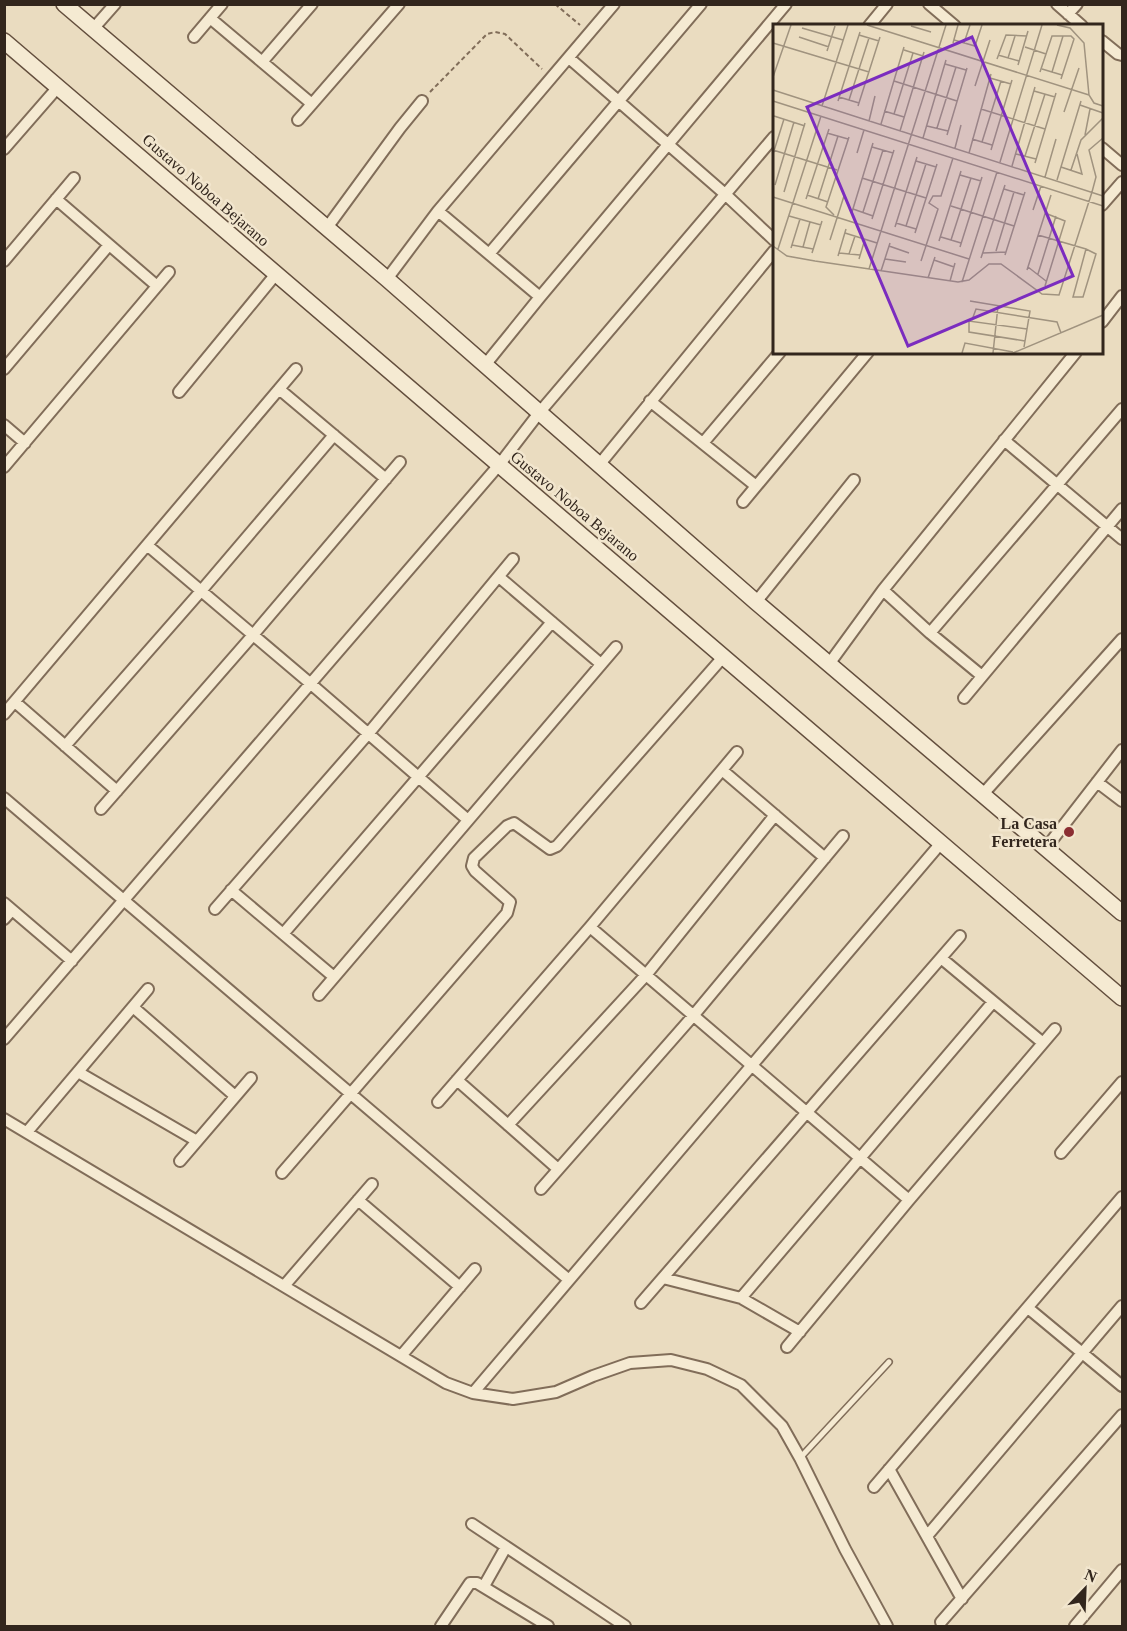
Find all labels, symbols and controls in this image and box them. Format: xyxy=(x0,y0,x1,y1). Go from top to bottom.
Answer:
inset map xyxy=(773,24,1103,354)
street label: Gustavo Noboa Bejarano xyxy=(139,131,273,250)
street label: Gustavo Noboa Bejarano xyxy=(507,448,642,565)
place label: La Casa Ferretera xyxy=(992,815,1057,850)
marker: La Casa Ferretera xyxy=(1062,825,1076,839)
north arrow xyxy=(1055,1559,1115,1619)
text: N xyxy=(1082,1566,1100,1586)

